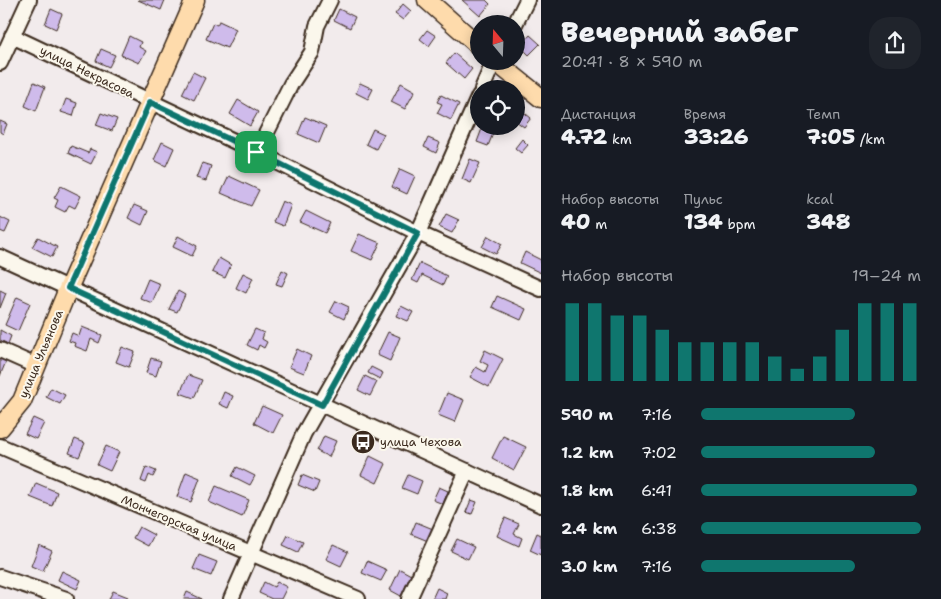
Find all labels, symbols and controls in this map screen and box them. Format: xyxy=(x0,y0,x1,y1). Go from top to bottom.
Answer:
text: Вечерний забег xyxy=(561,13,798,51)
north arrow xyxy=(470,15,525,70)
map controls xyxy=(470,15,525,135)
button: share xyxy=(869,17,921,69)
street label: улица Некрасова xyxy=(37,42,137,102)
text: 20:41 · 8 × 590 m xyxy=(561,51,702,72)
button: locate xyxy=(470,80,525,135)
text: Дистанция xyxy=(561,105,636,123)
text: Время xyxy=(684,105,726,123)
text: Темп xyxy=(806,105,840,123)
text: 4.72 xyxy=(561,123,607,151)
text: 33:26 xyxy=(684,123,748,151)
text: 7:05 xyxy=(806,123,855,151)
text: km xyxy=(607,130,632,148)
text: /km xyxy=(855,130,885,148)
pin xyxy=(235,131,277,173)
icon: arrive xyxy=(242,138,270,166)
text: Набор высоты xyxy=(561,190,659,208)
text: Пульс xyxy=(684,190,723,208)
text: kcal xyxy=(806,190,834,208)
text: 40 xyxy=(561,208,590,236)
text: 134 xyxy=(684,208,723,236)
text: 348 xyxy=(806,208,850,236)
text: m xyxy=(590,215,607,233)
text: bpm xyxy=(723,215,756,233)
text: Набор высоты xyxy=(561,265,673,286)
text: 19–24 m xyxy=(852,265,921,286)
street label: улица Ульянова xyxy=(15,307,67,401)
text: 590 m xyxy=(561,404,613,425)
text: 7:16 xyxy=(641,404,672,425)
bus stop icon: улица Чехова xyxy=(350,429,376,455)
place label: улица Чехова xyxy=(380,434,462,450)
text: 1.2 km xyxy=(561,442,614,463)
text: 7:02 xyxy=(641,442,677,463)
text: 1.8 km xyxy=(561,480,613,501)
text: 6:41 xyxy=(641,480,672,501)
street label: Мончегорская улица xyxy=(119,491,240,555)
text: 2.4 km xyxy=(561,518,617,539)
text: 6:38 xyxy=(641,518,677,539)
text: 3.0 km xyxy=(561,556,617,577)
text: 7:16 xyxy=(641,556,672,577)

